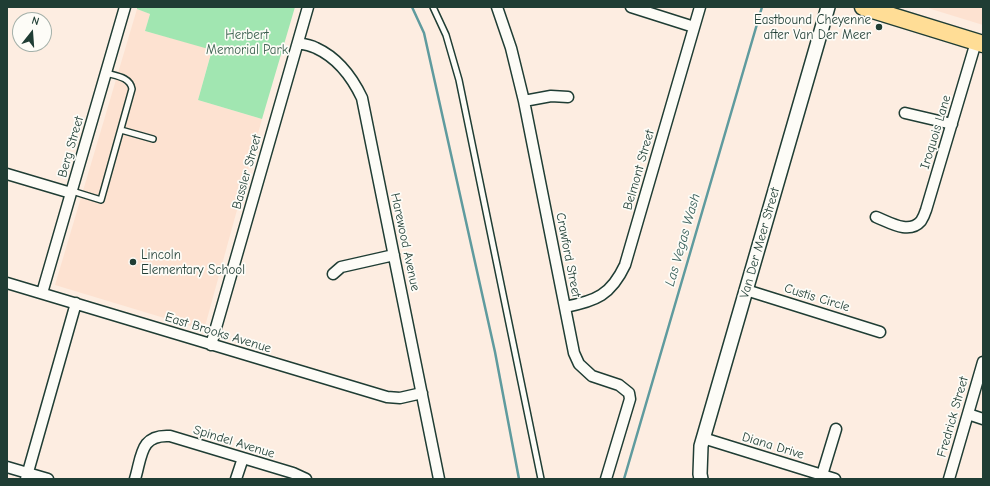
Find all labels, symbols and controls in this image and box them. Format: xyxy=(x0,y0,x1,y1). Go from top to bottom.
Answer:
north arrow xyxy=(12,12,52,52)
place label: Eastbound Cheyenne after Van Der Meer xyxy=(754,12,871,43)
text: N xyxy=(30,14,41,28)
marker: Eastbound Cheyenne after Van Der Meer xyxy=(874,22,884,32)
park label: Herbert Memorial Park xyxy=(206,27,288,58)
street label: Iroquois Lane xyxy=(917,93,955,171)
street label: Berg Street xyxy=(55,115,87,179)
street label: Belmont Street xyxy=(620,128,658,212)
street label: Bassler Street xyxy=(229,133,265,211)
street label: Van Der Meer Street xyxy=(737,186,783,300)
street label: Harewood Avenue xyxy=(387,192,423,292)
water label: Las Vegas Wash xyxy=(662,192,704,288)
street label: Crawford Street xyxy=(552,211,584,299)
place label: Lincoln Elementary School xyxy=(141,247,245,278)
marker: Lincoln Elementary School xyxy=(128,257,138,267)
street label: Custis Circle xyxy=(782,281,852,315)
street label: East Brooks Avenue xyxy=(163,309,273,357)
street label: Fredrick Street xyxy=(934,375,972,459)
street label: Spindel Avenue xyxy=(191,422,277,462)
street label: Diana Drive xyxy=(740,429,806,463)

